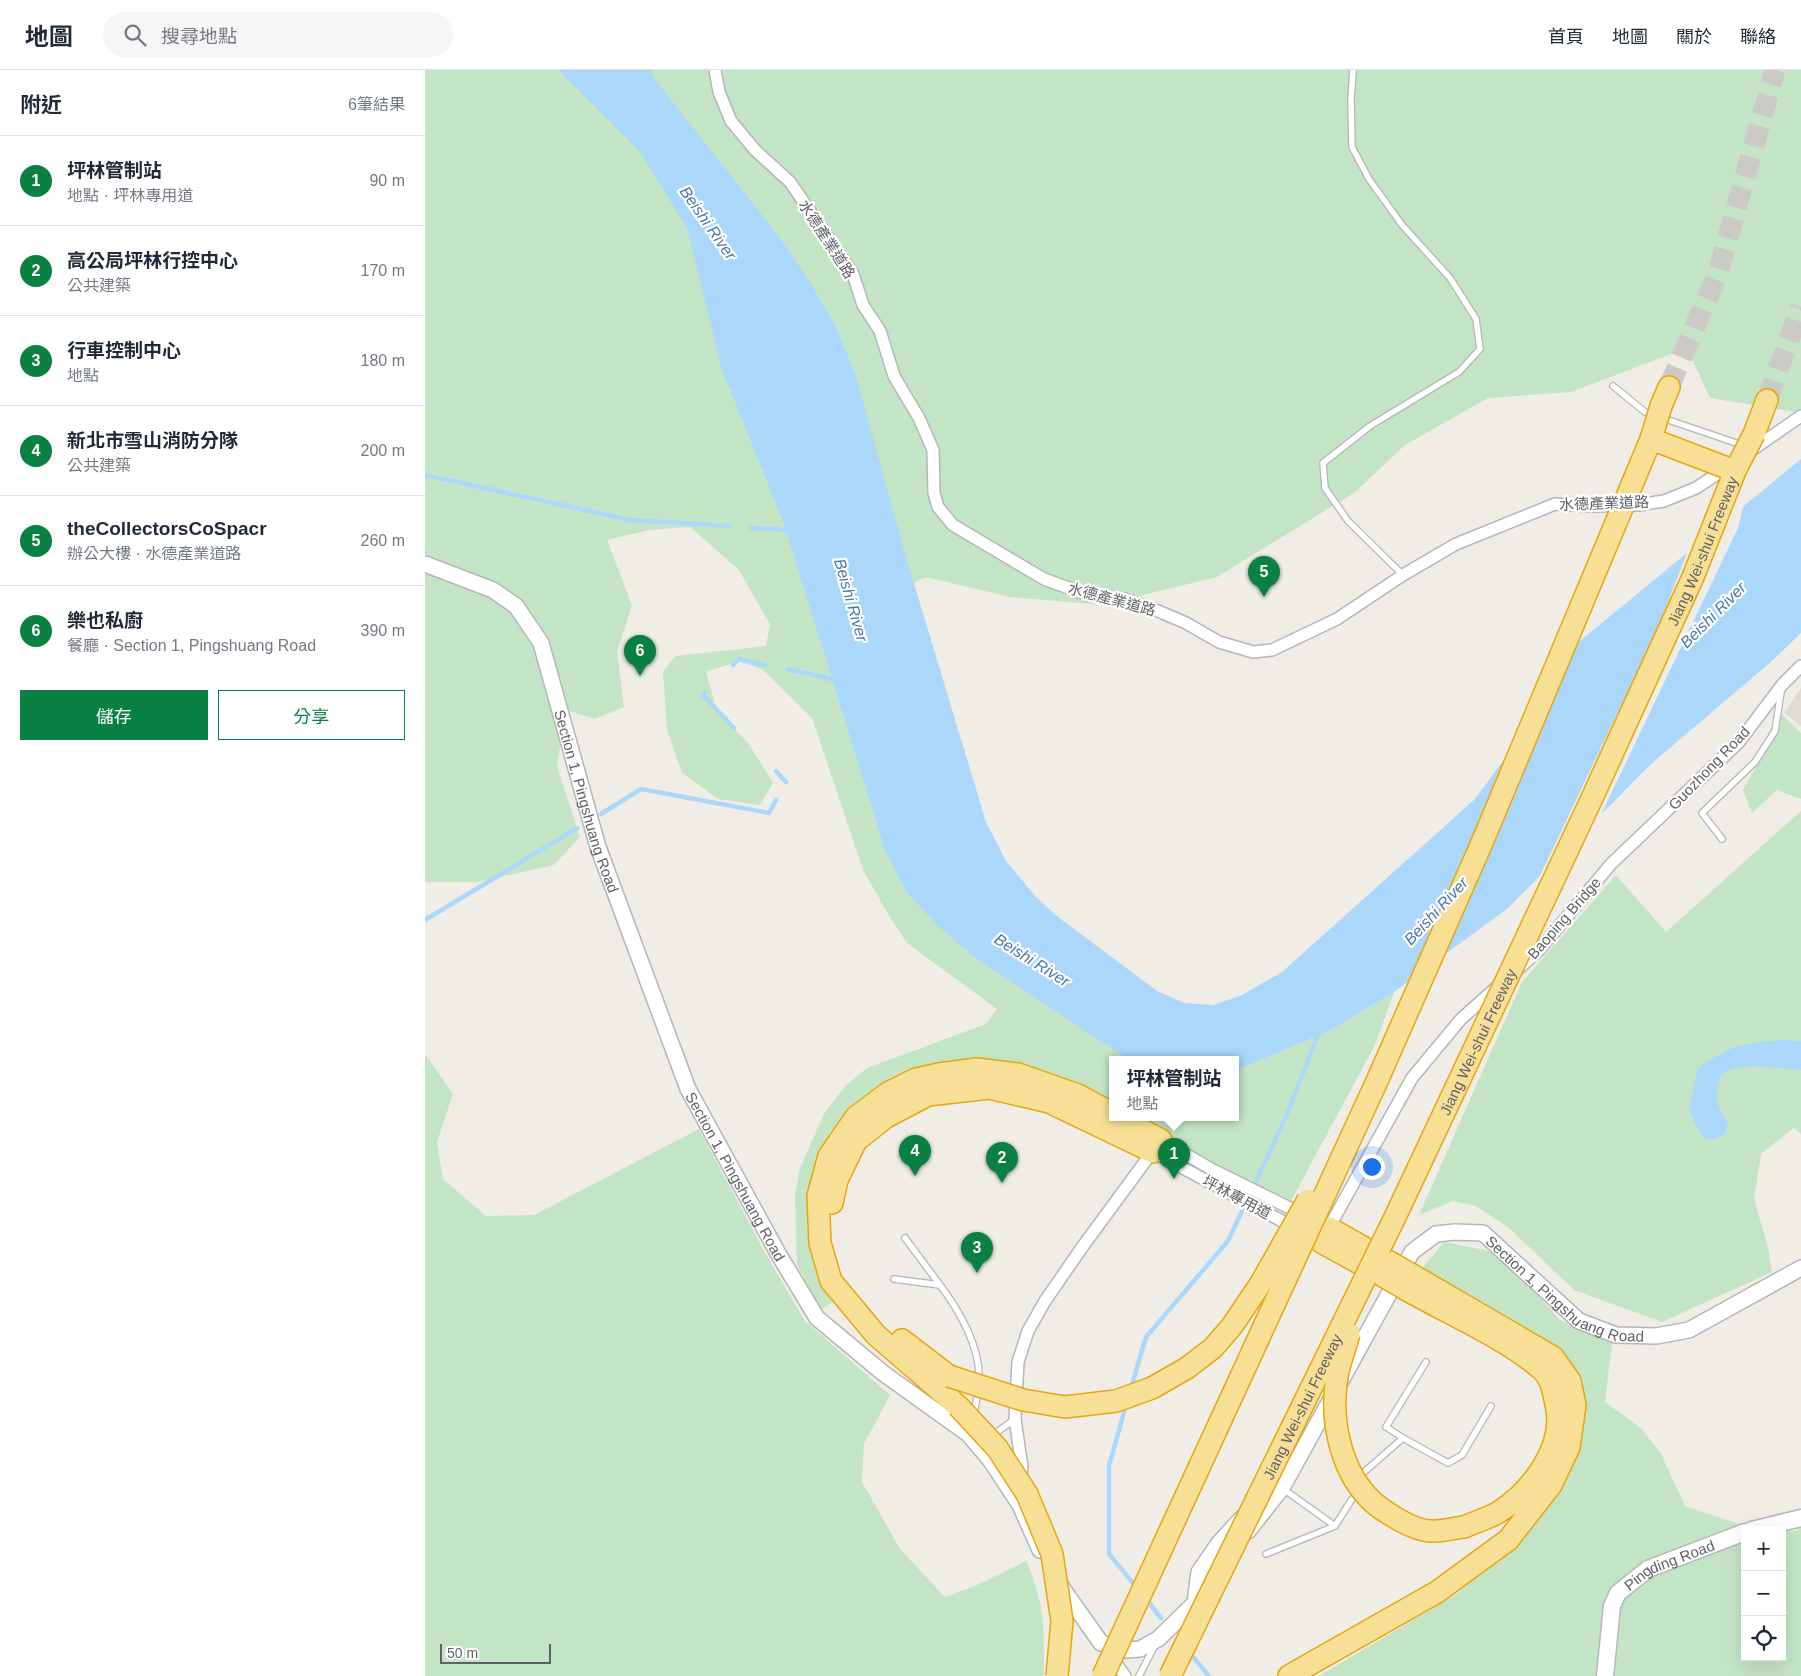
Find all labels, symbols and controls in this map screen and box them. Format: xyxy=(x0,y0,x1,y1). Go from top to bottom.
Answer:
search box xyxy=(103,12,453,57)
icon: search xyxy=(121,21,149,49)
text: 地圖 xyxy=(25,23,73,50)
text: 搜尋地點 xyxy=(161,26,237,47)
text: 首頁 xyxy=(1548,27,1584,47)
text: 地圖 xyxy=(1612,27,1648,47)
text: 關於 xyxy=(1676,27,1712,47)
text: 聯絡 xyxy=(1740,27,1776,47)
text: 附近 xyxy=(20,93,62,116)
text: 6筆結果 xyxy=(348,96,405,113)
text: 坪林管制站 xyxy=(67,160,162,181)
text: 1 xyxy=(32,172,40,189)
text: 90 m xyxy=(369,172,405,189)
water label: Beishi River xyxy=(677,183,740,263)
text: 地點 · 坪林專用道 xyxy=(67,187,193,204)
street label: 水德產業道路 xyxy=(795,197,859,281)
text: 高公局坪林行控中心 xyxy=(67,250,238,271)
text: 2 xyxy=(32,262,40,279)
text: 170 m xyxy=(361,262,405,279)
text: 公共建築 xyxy=(67,277,131,294)
text: 行車控制中心 xyxy=(67,340,181,361)
text: 3 xyxy=(32,352,40,369)
text: 180 m xyxy=(361,352,405,369)
text: 地點 xyxy=(67,367,99,384)
text: 新北市雪山消防分隊 xyxy=(67,430,238,451)
text: 4 xyxy=(32,442,40,459)
text: 200 m xyxy=(361,442,405,459)
text: 公共建築 xyxy=(67,457,131,474)
street label: Jiang Wei-shui Freeway xyxy=(1664,473,1741,628)
street label: 水德產業道路 xyxy=(1559,493,1649,513)
text: theCollectorsCoSpacr xyxy=(67,518,267,539)
text: 5 xyxy=(32,532,40,549)
text: 260 m xyxy=(361,532,405,549)
text: 辦公大樓 · 水德產業道路 xyxy=(67,545,241,562)
pin: 5 xyxy=(1248,556,1280,597)
water label: Beishi River xyxy=(831,557,871,644)
water label: Beishi River xyxy=(1677,578,1750,651)
street label: 水德產業道路 xyxy=(1066,579,1158,619)
text: 樂也私廚 xyxy=(67,610,143,631)
text: 6 xyxy=(32,622,40,639)
text: 390 m xyxy=(361,622,405,639)
pin: 6 xyxy=(624,635,656,676)
text: 餐廳 · Section 1, Pingshuang Road xyxy=(67,637,316,654)
button: 儲存 xyxy=(20,690,208,740)
button: 分享 xyxy=(218,690,405,740)
street label: Section 1, Pingshuang Road xyxy=(551,708,623,895)
street label: Guozhong Road xyxy=(1665,723,1753,813)
water label: Beishi River xyxy=(1401,873,1472,948)
street label: Baoping Bridge xyxy=(1524,874,1604,962)
water label: Beishi River xyxy=(991,930,1073,990)
street label: Jiang Wei-shui Freeway xyxy=(1436,965,1519,1118)
popup xyxy=(1109,1056,1239,1121)
text: 坪林管制站 xyxy=(1126,1068,1222,1089)
street label: Section 1, Pingshuang Road xyxy=(683,1089,789,1264)
text: 地點 xyxy=(1126,1095,1159,1112)
pin: 4 xyxy=(899,1135,931,1176)
pin: 1 xyxy=(1158,1138,1190,1179)
pin: 2 xyxy=(986,1142,1018,1183)
your location xyxy=(1359,1154,1385,1180)
street label: 坪林專用道 xyxy=(1200,1172,1274,1222)
pin: 3 xyxy=(961,1232,993,1273)
street label: Section 1, Pingshuang Road xyxy=(1483,1232,1644,1344)
street label: Jiang Wei-shui Freeway xyxy=(1259,1331,1345,1482)
map controls xyxy=(1741,1526,1786,1661)
button: + xyxy=(1741,1526,1786,1571)
street label: Pingding Road xyxy=(1621,1536,1717,1593)
button: − xyxy=(1741,1571,1786,1616)
button: locate xyxy=(1741,1616,1786,1661)
scale bar xyxy=(440,1641,551,1664)
text: 50 m xyxy=(447,1645,478,1661)

